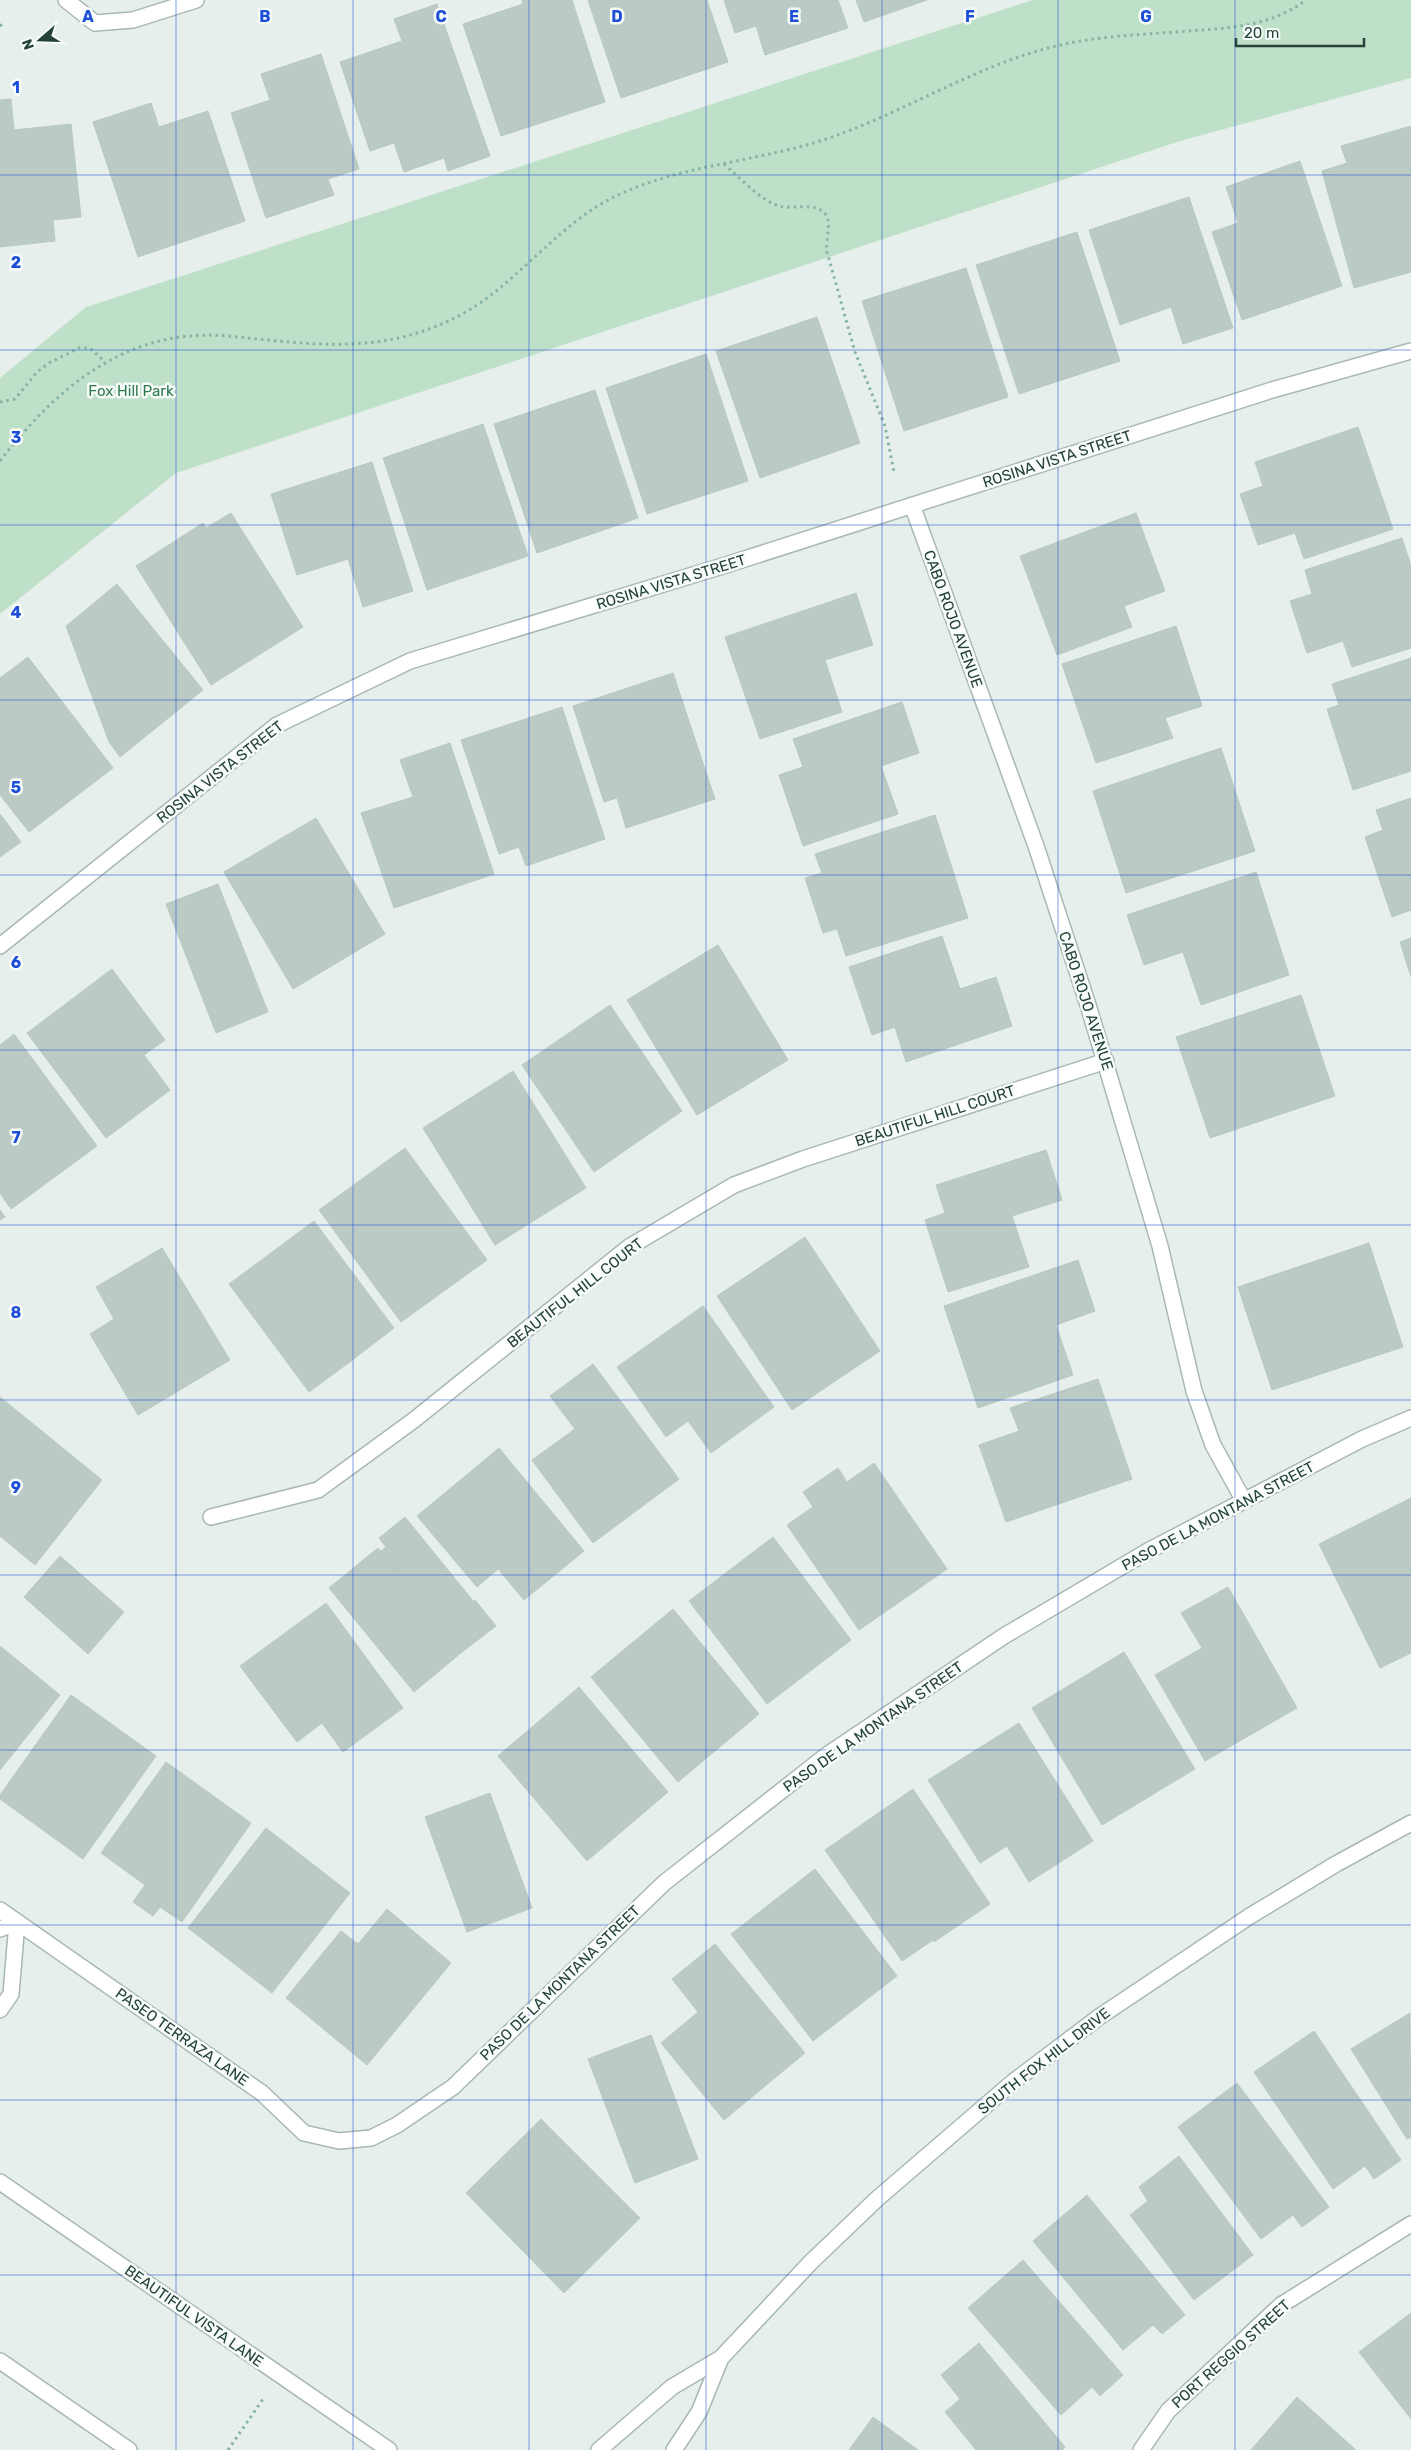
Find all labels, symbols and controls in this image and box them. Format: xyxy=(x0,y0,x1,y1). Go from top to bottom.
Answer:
text: A xyxy=(82,7,94,26)
text: B xyxy=(259,7,271,26)
text: C xyxy=(435,7,447,26)
text: D xyxy=(611,7,623,26)
text: E xyxy=(789,7,799,26)
text: F xyxy=(965,7,975,26)
text: G xyxy=(1140,7,1152,26)
north arrow xyxy=(15,15,65,65)
scale bar xyxy=(1236,15,1364,47)
text: 20 m xyxy=(1244,24,1279,42)
text: N xyxy=(19,37,38,52)
text: 1 xyxy=(12,78,20,97)
text: 2 xyxy=(11,253,21,272)
park label: Fox Hill Park xyxy=(88,382,174,400)
street label: ROSINA VISTA STREET xyxy=(980,426,1134,492)
text: 3 xyxy=(11,428,21,447)
street label: CABO ROJO AVENUE xyxy=(920,548,986,690)
street label: ROSINA VISTA STREET xyxy=(594,551,748,613)
text: 4 xyxy=(11,603,22,622)
street label: ROSINA VISTA STREET xyxy=(153,717,287,827)
text: 5 xyxy=(11,778,21,797)
street label: CABO ROJO AVENUE xyxy=(1055,929,1117,1073)
text: 6 xyxy=(11,953,21,972)
street label: BEAUTIFUL HILL COURT xyxy=(853,1081,1018,1150)
text: 7 xyxy=(11,1128,21,1147)
street label: BEAUTIFUL HILL COURT xyxy=(504,1234,647,1352)
text: 8 xyxy=(11,1303,22,1322)
street label: PASO DE LA MONTANA STREET xyxy=(1119,1457,1318,1575)
text: 9 xyxy=(11,1478,21,1497)
street label: PASO DE LA MONTANA STREET xyxy=(780,1658,967,1796)
street label: PASO DE LA MONTANA STREET xyxy=(476,1901,644,2064)
street label: PASEO TERRAZA LANE xyxy=(112,1984,252,2090)
street label: SOUTH FOX HILL DRIVE xyxy=(974,2004,1114,2118)
street label: BEAUTIFUL VISTA LANE xyxy=(121,2261,267,2371)
street label: PORT REGGIO STREET xyxy=(1168,2296,1294,2412)

